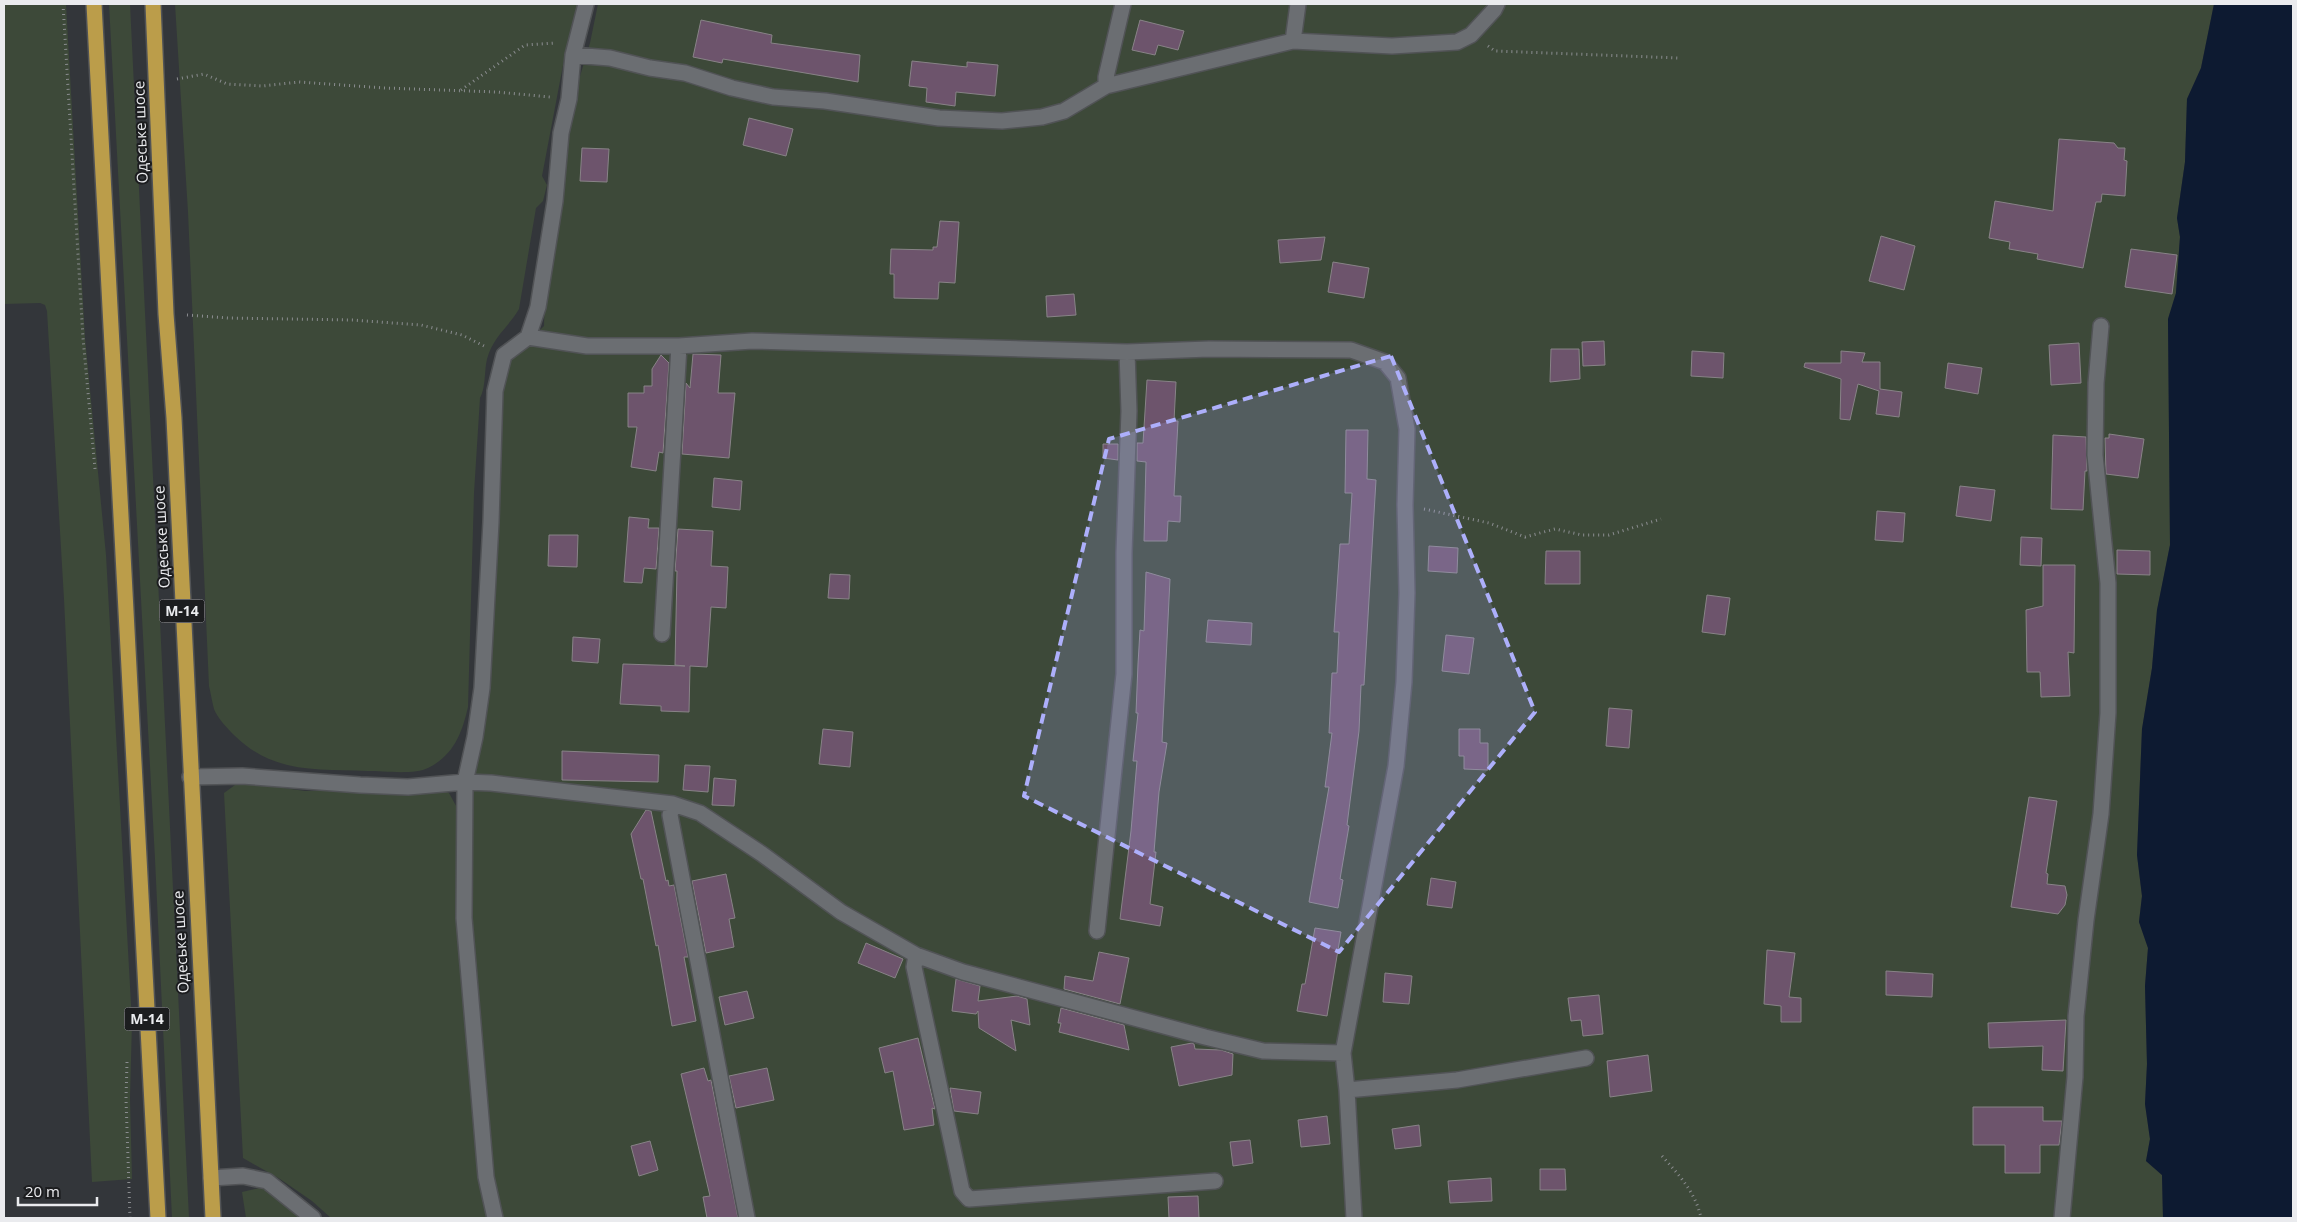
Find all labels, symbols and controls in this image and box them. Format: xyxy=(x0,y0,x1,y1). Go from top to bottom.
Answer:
street label: Одеське шосе xyxy=(128,80,152,184)
street label: Одеське шосе xyxy=(148,485,174,589)
road number: М-14 xyxy=(160,600,204,622)
street label: Одеське шосе xyxy=(167,890,193,994)
road number: М-14 xyxy=(124,1008,170,1030)
scale bar xyxy=(18,1174,96,1206)
text: 20 m xyxy=(25,1181,60,1201)

